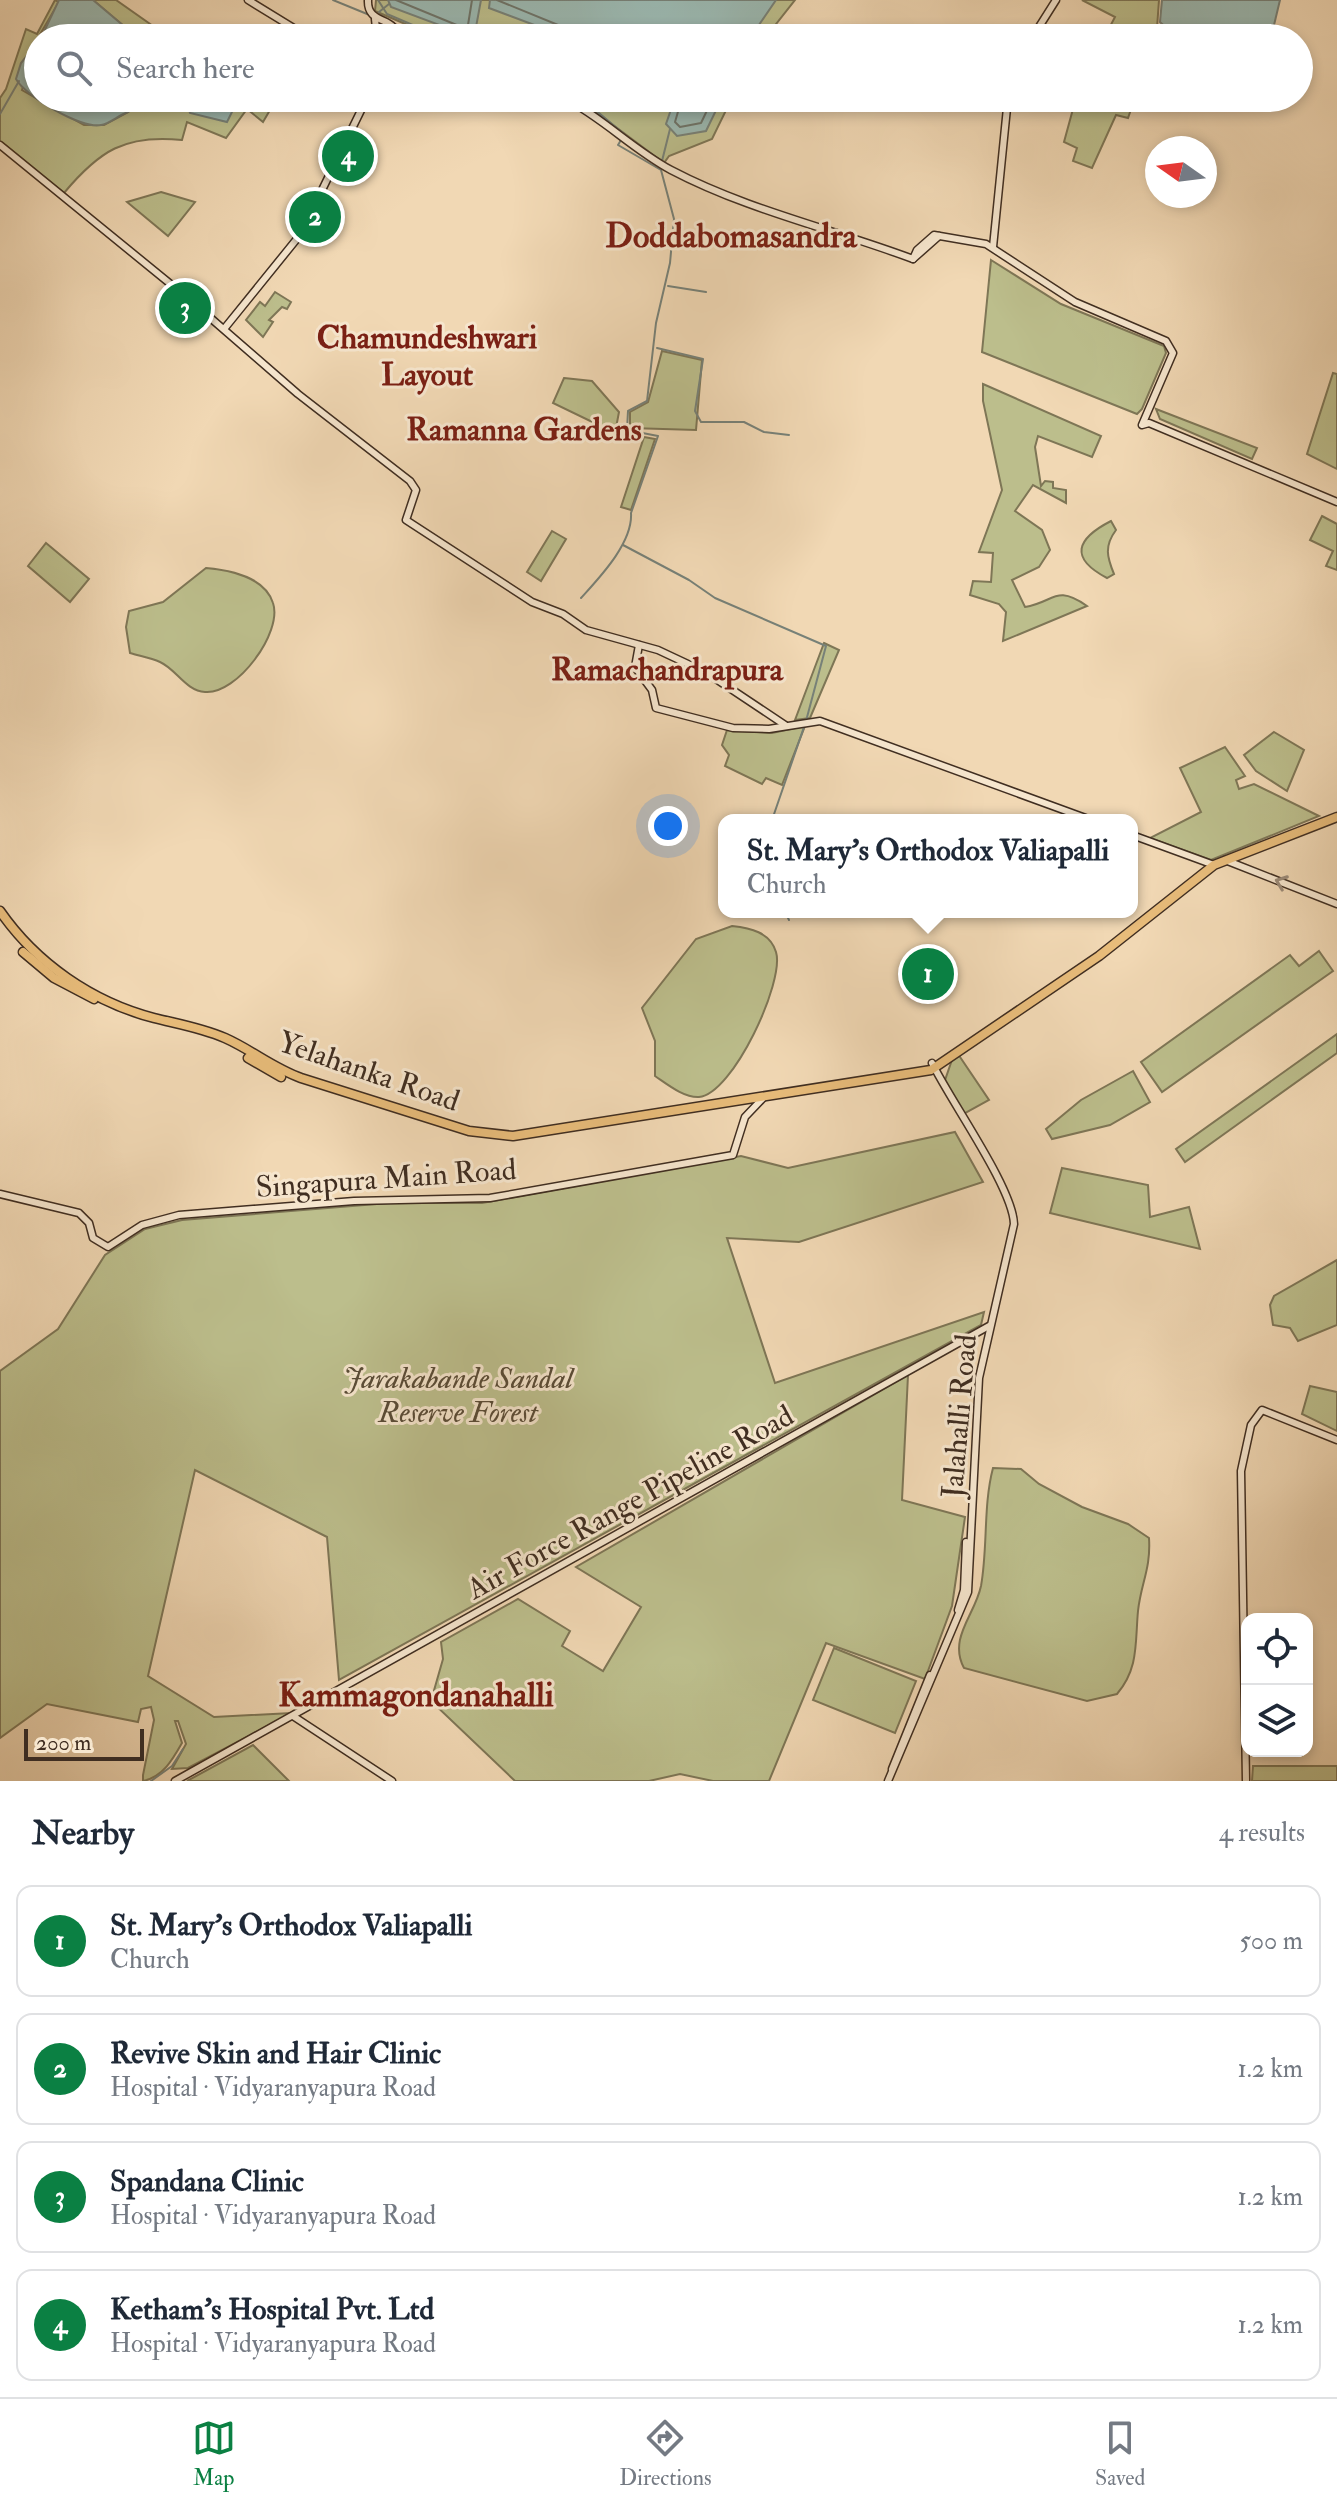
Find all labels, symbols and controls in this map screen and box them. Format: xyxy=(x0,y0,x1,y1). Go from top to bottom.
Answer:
search box xyxy=(24,24,1313,112)
icon: search xyxy=(52,46,96,90)
text: Search here xyxy=(116,50,255,87)
pin: 4 xyxy=(322,126,374,186)
north arrow xyxy=(1145,136,1217,208)
pin: 2 xyxy=(289,187,341,247)
district label: Doddabomasandra xyxy=(605,215,858,258)
pin: 3 xyxy=(159,278,211,338)
district label: Chamundeshwari Layout xyxy=(317,318,538,395)
district label: Ramanna Gardens xyxy=(406,410,642,450)
district label: Ramachandrapura xyxy=(551,650,784,690)
your location xyxy=(648,806,688,846)
popup xyxy=(718,814,1138,918)
text: St. Mary's Orthodox Valiapalli xyxy=(747,832,1109,869)
text: Church xyxy=(747,869,826,901)
one-way arrow xyxy=(1275,875,1289,892)
pin: 1 xyxy=(902,944,954,1004)
street label: Yelahanka Road xyxy=(273,1023,465,1120)
street label: Singapura Main Road xyxy=(254,1151,518,1206)
street label: Jalahalli Road xyxy=(934,1332,985,1500)
park label: Jarakabande Sandal Reserve Forest xyxy=(343,1360,576,1431)
street label: Air Force Range Pipeline Road xyxy=(460,1397,800,1608)
map controls xyxy=(1241,1613,1313,1757)
button: locate xyxy=(1241,1613,1313,1685)
district label: Kammagondanahalli xyxy=(278,1674,554,1717)
button: layers xyxy=(1241,1685,1313,1757)
scale bar xyxy=(24,1725,144,1761)
text: 200 m xyxy=(36,1729,91,1757)
text: Nearby xyxy=(32,1812,134,1855)
text: 4 results xyxy=(1219,1817,1305,1849)
text: St. Mary's Orthodox Valiapalli xyxy=(110,1907,473,1944)
text: 1 xyxy=(55,1925,65,1957)
text: 500 m xyxy=(1239,1925,1303,1957)
text: Church xyxy=(110,1944,190,1976)
text: Revive Skin and Hair Clinic xyxy=(110,2035,441,2072)
text: 2 xyxy=(53,2053,67,2085)
text: 1.2 km xyxy=(1237,2053,1303,2085)
text: Hospital · Vidyaranyapura Road xyxy=(110,2072,436,2104)
text: Spandana Clinic xyxy=(110,2163,304,2200)
text: 3 xyxy=(55,2181,65,2213)
text: 1.2 km xyxy=(1237,2181,1303,2213)
text: Hospital · Vidyaranyapura Road xyxy=(110,2200,436,2232)
text: Ketham's Hospital Pvt. Ltd xyxy=(110,2291,434,2328)
text: 4 xyxy=(53,2309,67,2341)
text: 1.2 km xyxy=(1237,2309,1303,2341)
text: Hospital · Vidyaranyapura Road xyxy=(110,2328,436,2360)
tab: Map xyxy=(192,2416,236,2492)
tab: Directions xyxy=(619,2416,712,2492)
tab: Saved xyxy=(1095,2416,1145,2492)

